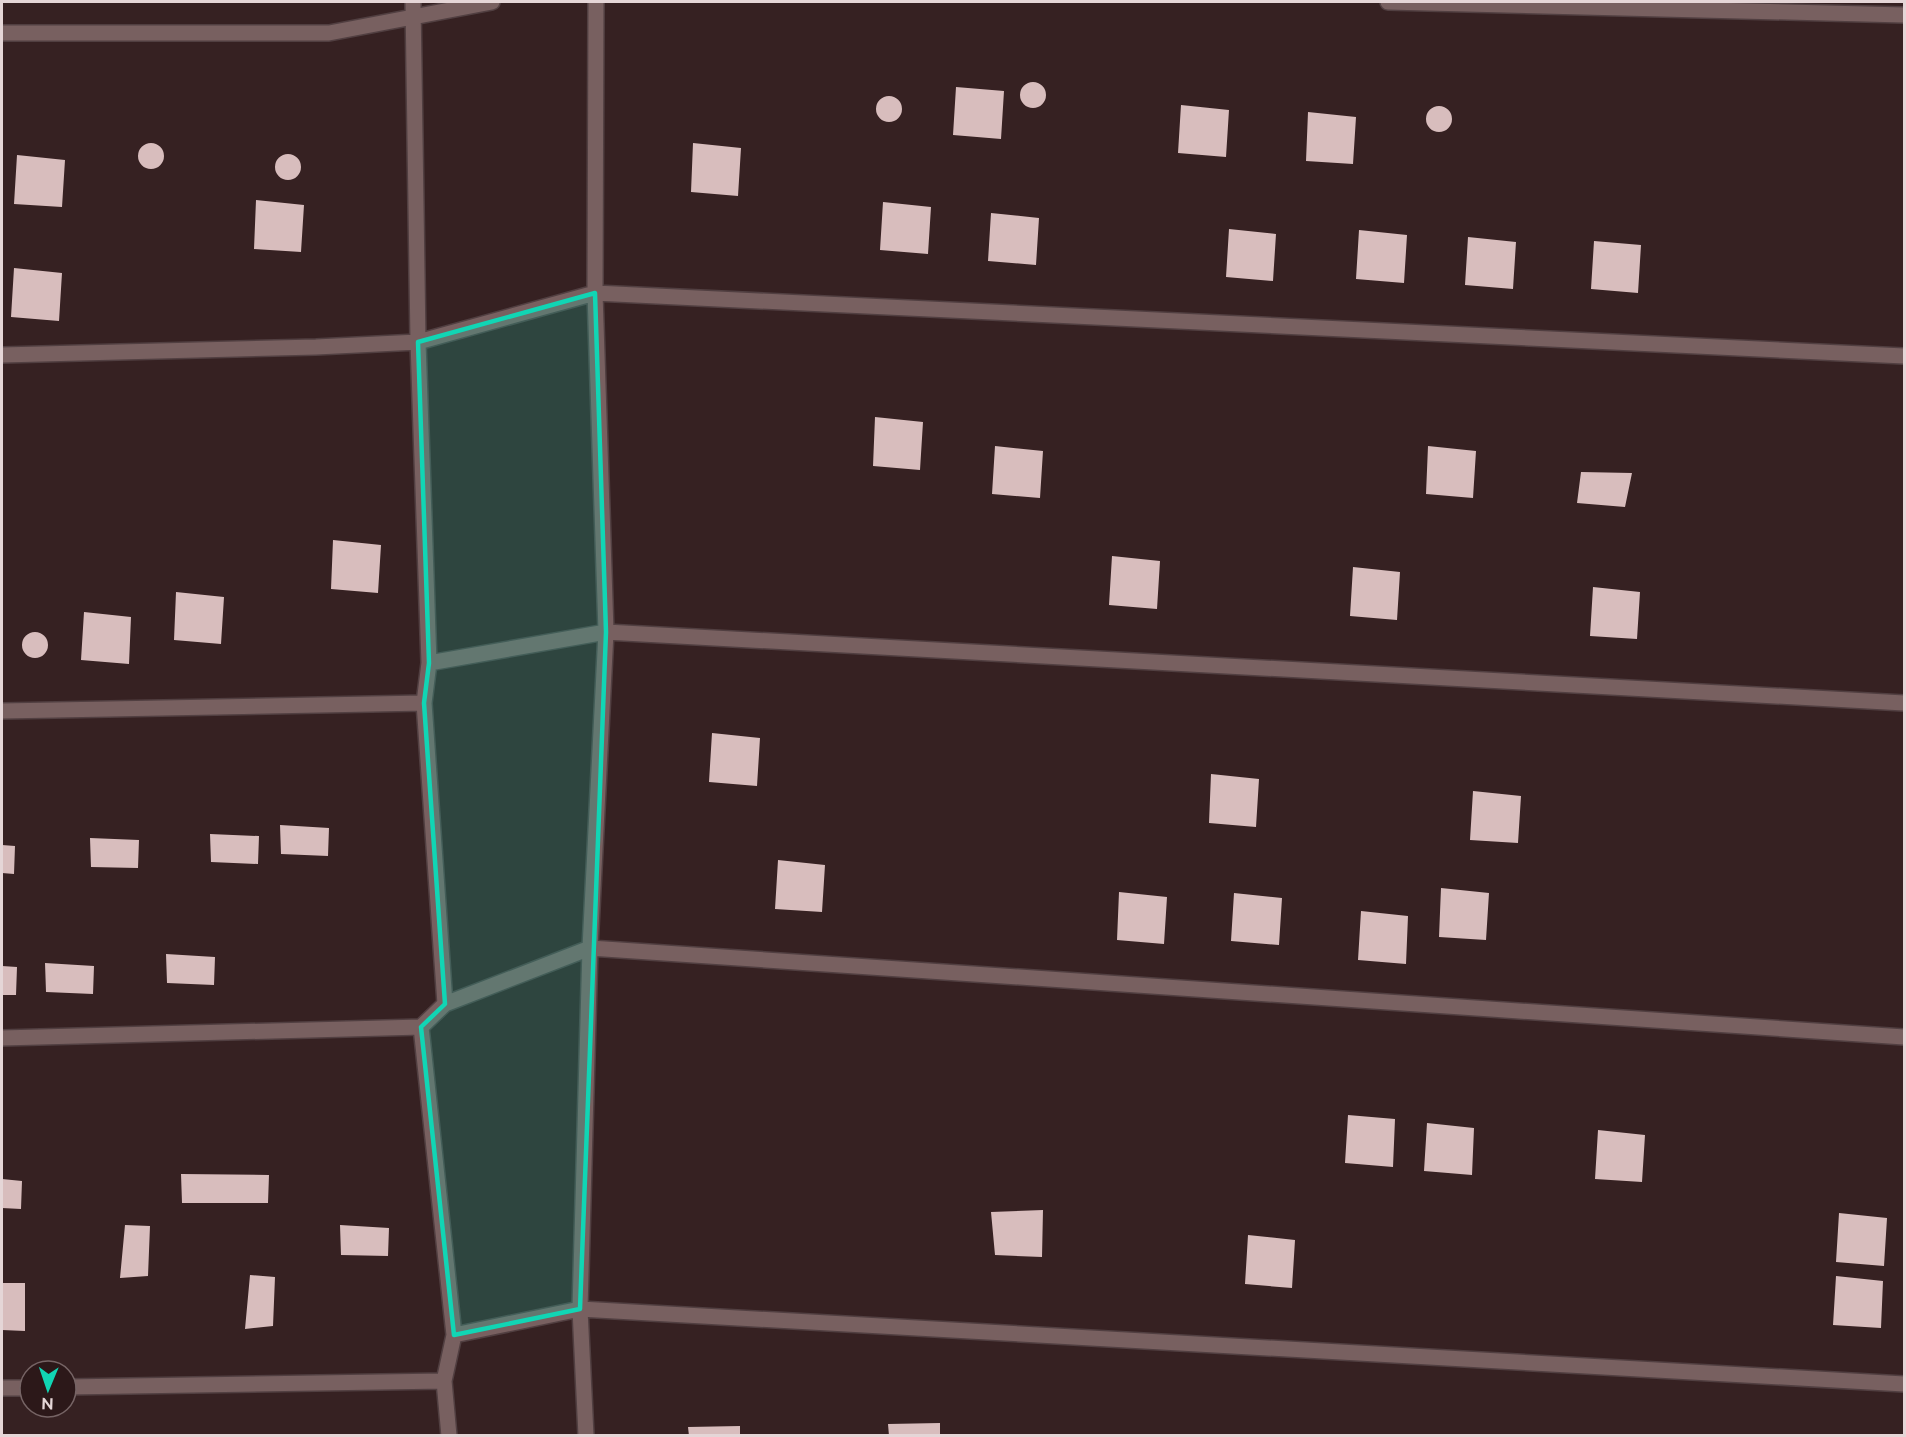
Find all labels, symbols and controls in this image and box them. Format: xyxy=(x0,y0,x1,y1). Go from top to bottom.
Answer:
north arrow xyxy=(18,1359,78,1419)
text: N xyxy=(41,1394,54,1413)

